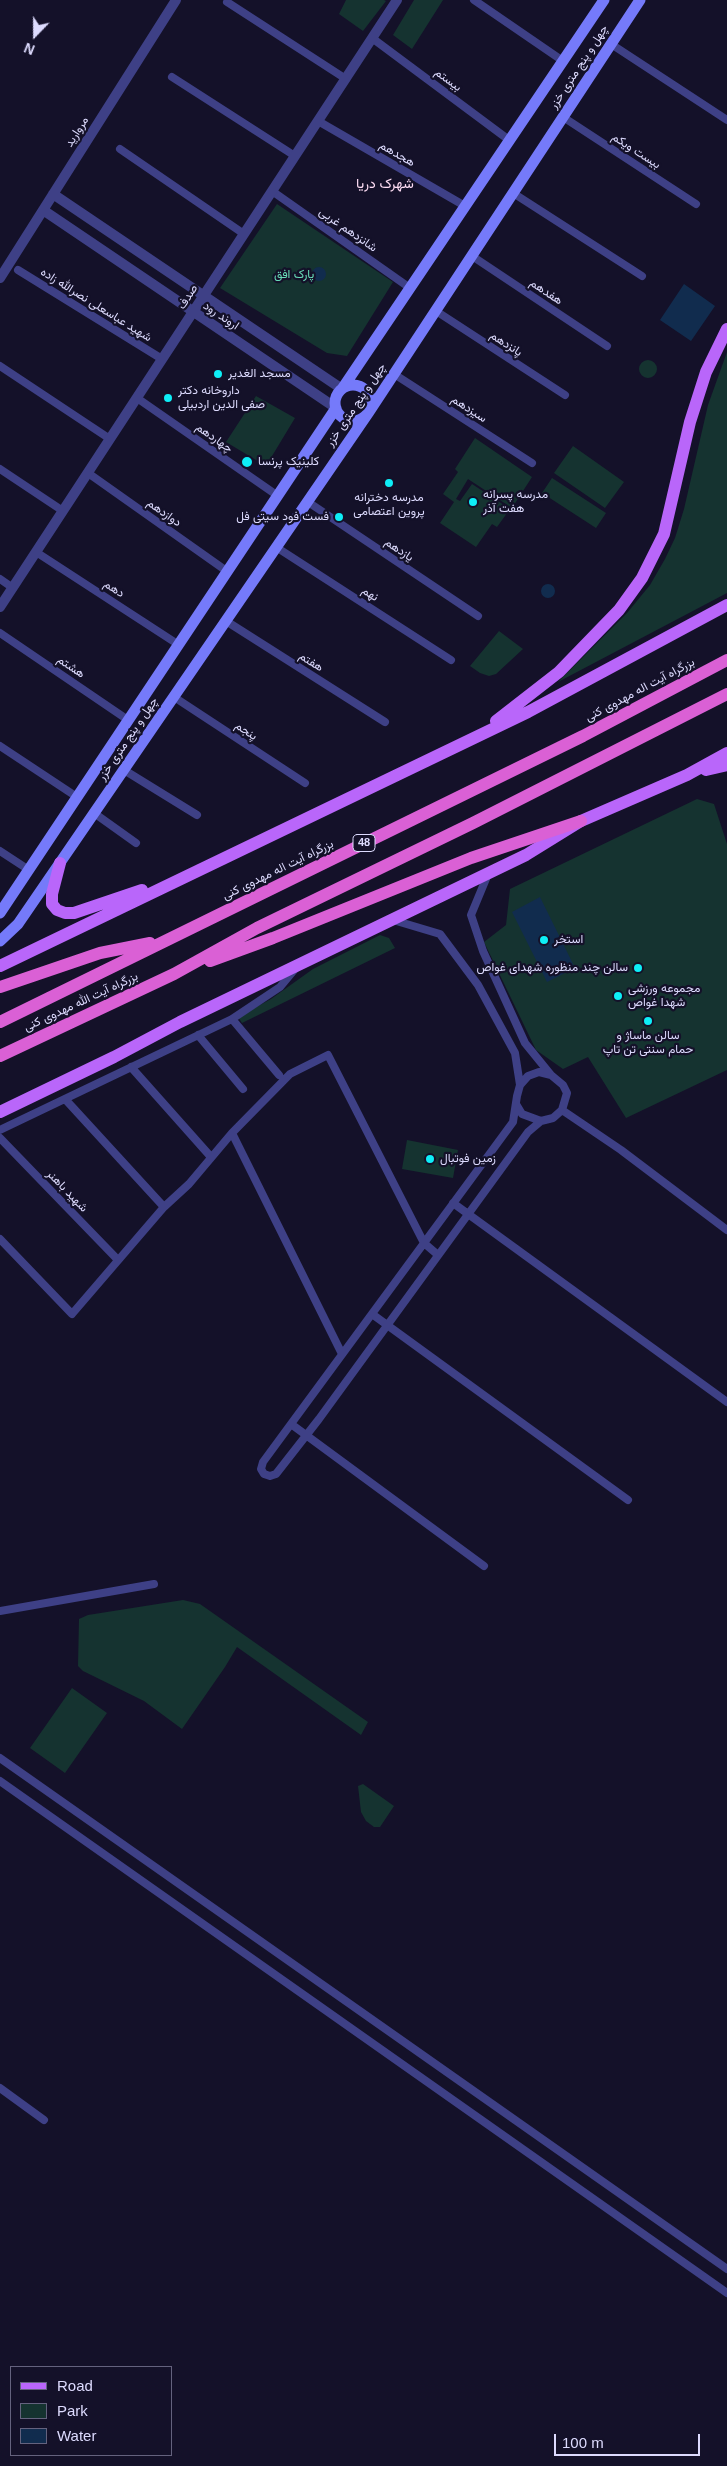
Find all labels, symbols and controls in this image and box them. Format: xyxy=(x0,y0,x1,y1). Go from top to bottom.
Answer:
north arrow xyxy=(10,10,60,60)
street label: چهل و پنج متری خزر xyxy=(547,22,611,112)
text: N xyxy=(22,40,37,58)
street label: بیستم xyxy=(432,65,464,95)
street label: مروارید xyxy=(62,114,92,150)
street label: بیست ویکم xyxy=(609,130,663,172)
street label: هجدهم xyxy=(377,138,417,170)
district label: شهرک دریا xyxy=(356,176,414,192)
street label: شانزدهم غربی xyxy=(316,205,380,255)
street label: شهید عباسعلی نصرالله زاده xyxy=(38,265,154,345)
park label: پارک افق xyxy=(274,268,314,282)
street label: هفدهم xyxy=(527,276,565,308)
street label: صدف xyxy=(175,282,201,312)
street label: اروند رود xyxy=(200,299,242,333)
street label: پانزدهم xyxy=(487,328,525,360)
street label: چهل و پنج متری خزر xyxy=(323,361,389,449)
place label: مسجد الغدیر xyxy=(228,367,291,381)
marker: مسجد الغدیر xyxy=(212,368,224,380)
place label: داروخانه دکتر صفی الدین اردبیلی xyxy=(178,384,265,412)
marker: داروخانه دکتر صفی الدین اردبیلی xyxy=(162,392,174,404)
street label: سیزدهم xyxy=(448,392,490,426)
street label: چهاردهم xyxy=(193,420,235,456)
marker: کلینیک پرنسا xyxy=(240,455,254,469)
place label: کلینیک پرنسا xyxy=(258,455,319,469)
marker: مدرسه دخترانه پروین اعتصامی xyxy=(383,477,395,489)
place label: مدرسه پسرانه هفت آذر xyxy=(483,488,548,516)
place label: مدرسه دخترانه پروین اعتصامی xyxy=(353,491,425,519)
street label: دوازدهم xyxy=(144,496,184,530)
marker: مدرسه پسرانه هفت آذر xyxy=(467,496,479,508)
place label: فست فود سیتی فل xyxy=(236,510,329,524)
marker: فست فود سیتی فل xyxy=(333,511,345,523)
street label: یازدهم xyxy=(382,535,416,565)
street label: دهم xyxy=(101,577,127,601)
street label: نهم xyxy=(359,583,381,605)
street label: هفتم xyxy=(296,649,326,675)
street label: هشتم xyxy=(54,653,88,681)
street label: بزرگراه آیت اله مهدوی کنی xyxy=(583,655,697,725)
street label: چهل و پنج متری خزر xyxy=(95,695,161,783)
street label: پنجم xyxy=(232,719,260,743)
road number: 48 xyxy=(353,834,375,851)
street label: بزرگراه آیت اله مهدوی کنی xyxy=(220,837,336,903)
place label: استخر xyxy=(554,933,583,947)
marker: استخر xyxy=(538,934,550,946)
place label: سالن چند منظوره شهدای غواص xyxy=(476,961,628,975)
marker: سالن چند منظوره شهدای غواص xyxy=(632,962,644,974)
street label: بزرگراه آیت الله مهدوی کنی xyxy=(22,969,140,1035)
place label: مجموعه ورزشی شهدا غواص xyxy=(628,982,700,1010)
marker: مجموعه ورزشی شهدا غواص xyxy=(612,990,624,1002)
marker: سالن ماساژ و حمام سنتی تن تاپ xyxy=(642,1015,654,1027)
place label: سالن ماساژ و حمام سنتی تن تاپ xyxy=(603,1029,693,1057)
place label: زمین فوتبال xyxy=(440,1152,496,1166)
marker: زمین فوتبال xyxy=(424,1153,436,1165)
street label: شهید باهنر xyxy=(43,1167,91,1215)
legend xyxy=(10,2366,172,2456)
text: Road xyxy=(57,2377,93,2394)
text: Park xyxy=(57,2402,88,2419)
scale bar xyxy=(557,2424,703,2456)
text: Water xyxy=(57,2427,96,2444)
text: 100 m xyxy=(562,2434,604,2451)

